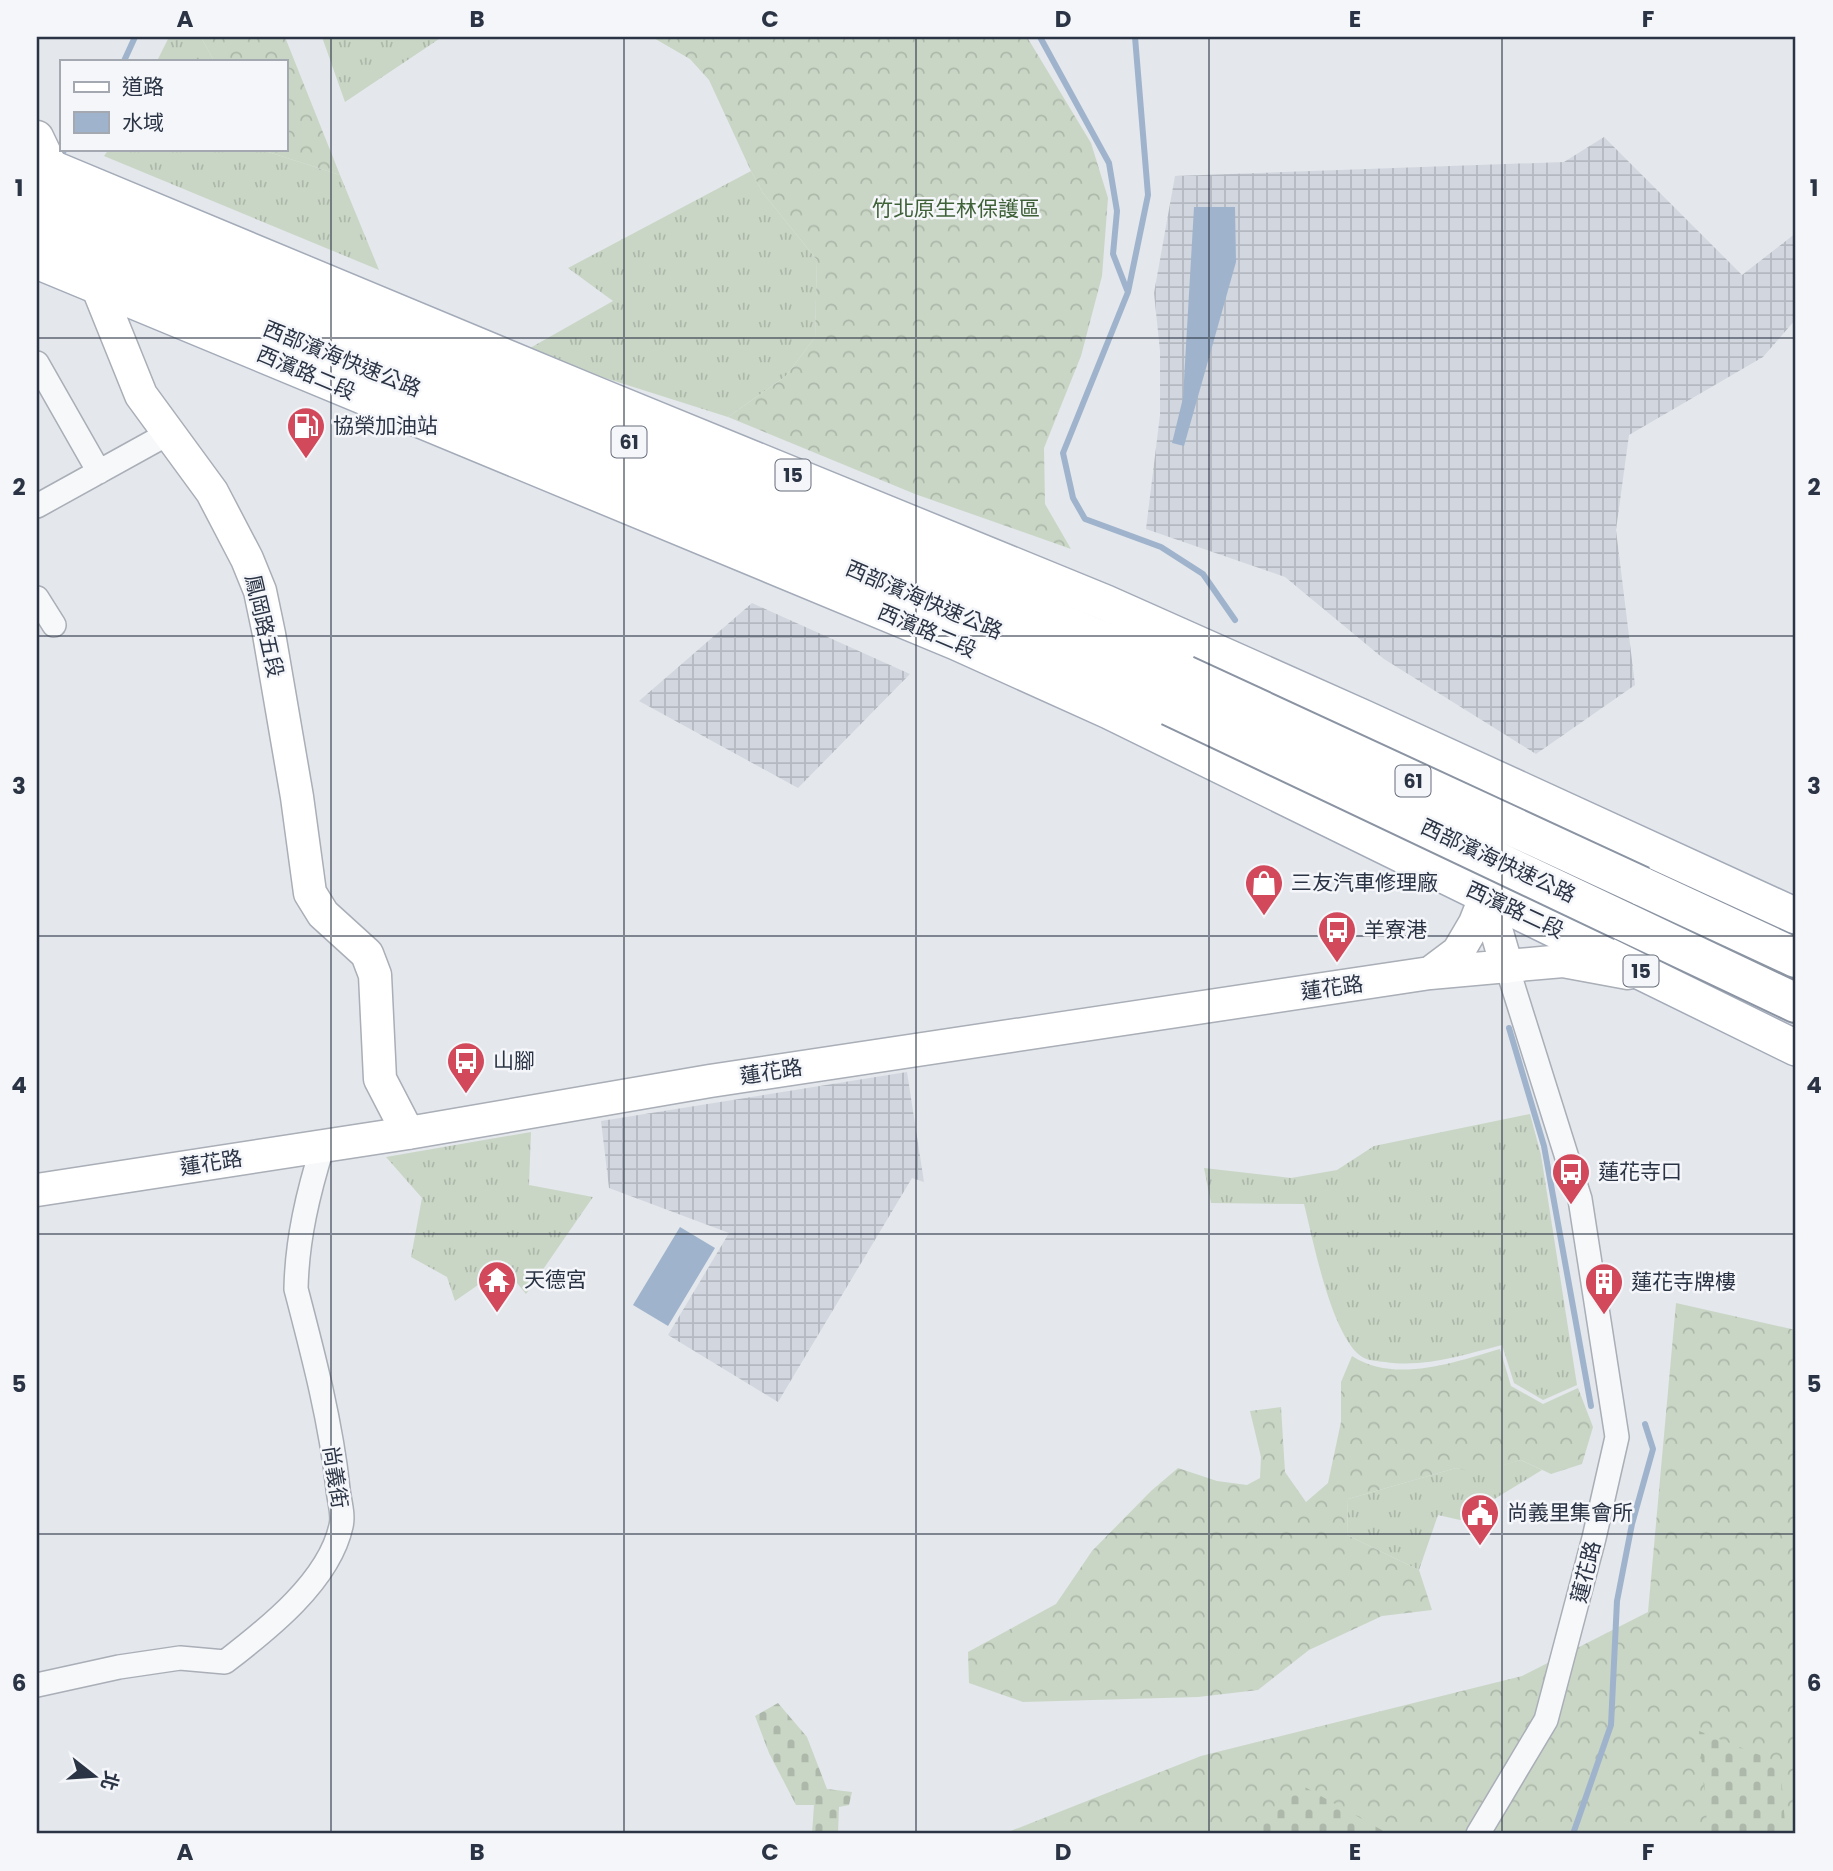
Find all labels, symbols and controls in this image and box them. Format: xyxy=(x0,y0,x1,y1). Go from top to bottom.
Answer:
text: A xyxy=(177,3,194,35)
text: B xyxy=(469,3,485,35)
text: C xyxy=(761,3,779,35)
text: D xyxy=(1055,3,1071,35)
text: E xyxy=(1349,3,1361,35)
text: F xyxy=(1642,3,1654,35)
legend xyxy=(60,60,287,150)
text: 道路 xyxy=(122,72,164,101)
text: 水域 xyxy=(122,108,164,137)
text: 1 xyxy=(15,172,23,204)
text: 1 xyxy=(1810,172,1818,204)
park label: 竹北原生林保護區 xyxy=(872,194,1040,223)
street label: 西部濱海快速公路 xyxy=(259,314,426,403)
street label: 西濱路二段 xyxy=(252,339,360,406)
fuel station icon: 協榮加油站 xyxy=(285,405,327,460)
place label: 協榮加油站 xyxy=(333,411,438,440)
road number: 61 xyxy=(612,426,646,458)
road number: 15 xyxy=(776,460,810,490)
text: 2 xyxy=(12,471,26,503)
text: 2 xyxy=(1807,471,1821,503)
street label: 西部濱海快速公路 xyxy=(841,553,1007,646)
street label: 鳳岡路五段 xyxy=(239,571,290,680)
street label: 西濱路二段 xyxy=(873,597,981,664)
road number: 61 xyxy=(1396,766,1430,796)
text: 3 xyxy=(12,770,26,802)
text: 3 xyxy=(1807,770,1821,802)
street label: 西部濱海快速公路 xyxy=(1416,812,1580,909)
shop icon: 三友汽車修理廠 xyxy=(1243,862,1285,917)
place label: 三友汽車修理廠 xyxy=(1291,868,1438,897)
street label: 西濱路二段 xyxy=(1462,874,1569,945)
bus stop icon: 羊寮港 xyxy=(1316,909,1358,964)
place label: 羊寮港 xyxy=(1364,915,1427,944)
road number: 15 xyxy=(1624,956,1658,987)
street label: 蓮花路 xyxy=(1299,969,1365,1006)
bus stop icon: 山腳 xyxy=(445,1040,487,1095)
place label: 山腳 xyxy=(493,1046,535,1075)
street label: 蓮花路 xyxy=(738,1052,804,1091)
text: 4 xyxy=(11,1069,27,1101)
text: 4 xyxy=(1806,1069,1822,1101)
street label: 蓮花路 xyxy=(178,1143,244,1182)
bus stop icon: 蓮花寺口 xyxy=(1550,1151,1592,1206)
place label: 蓮花寺口 xyxy=(1598,1157,1682,1186)
temple icon: 天德宮 xyxy=(476,1259,518,1314)
building icon: 蓮花寺牌樓 xyxy=(1583,1261,1625,1316)
place label: 天德宮 xyxy=(524,1265,587,1294)
place label: 蓮花寺牌樓 xyxy=(1631,1267,1736,1296)
text: 5 xyxy=(12,1368,26,1400)
text: 5 xyxy=(1807,1368,1821,1400)
street label: 尚義街 xyxy=(316,1444,355,1510)
public building icon: 尚義里集會所 xyxy=(1459,1492,1501,1547)
place label: 尚義里集會所 xyxy=(1507,1498,1633,1527)
street label: 蓮花路 xyxy=(1564,1538,1607,1606)
text: 6 xyxy=(12,1667,26,1699)
text: 6 xyxy=(1807,1667,1821,1699)
north arrow xyxy=(60,1742,130,1812)
text: 北 xyxy=(94,1768,125,1794)
text: A xyxy=(177,1836,194,1868)
text: B xyxy=(469,1836,485,1868)
text: C xyxy=(761,1836,779,1868)
text: D xyxy=(1055,1836,1071,1868)
text: E xyxy=(1349,1836,1361,1868)
text: F xyxy=(1642,1836,1654,1868)

